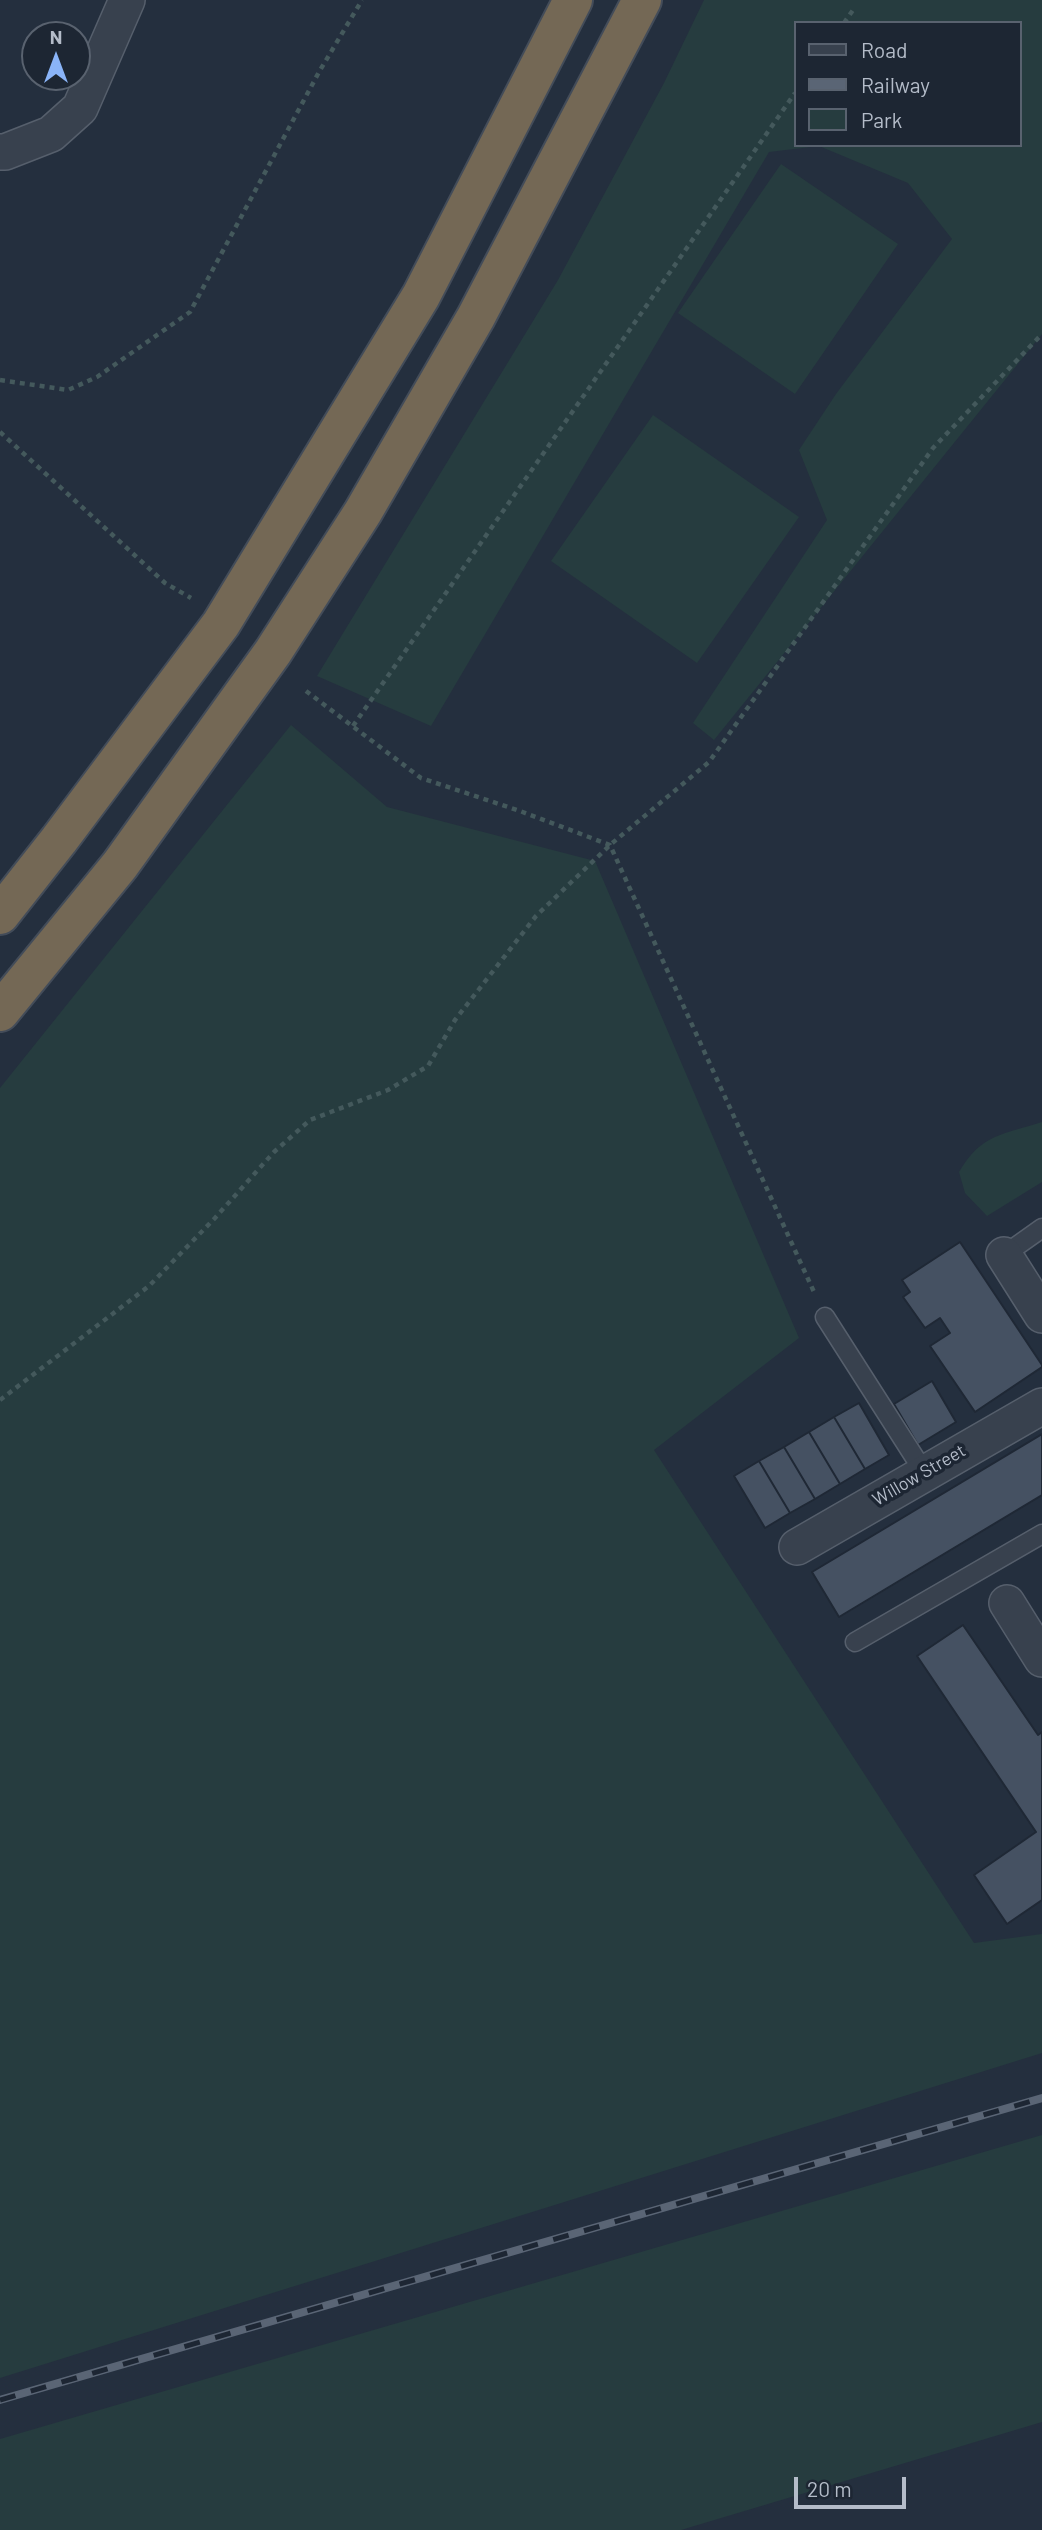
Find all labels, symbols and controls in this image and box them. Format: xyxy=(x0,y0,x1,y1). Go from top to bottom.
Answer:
north arrow xyxy=(21,21,91,91)
legend xyxy=(794,21,1021,147)
text: N xyxy=(50,25,62,48)
text: Road xyxy=(861,37,907,62)
text: Railway xyxy=(861,72,930,97)
text: Park xyxy=(861,107,902,132)
street label: Willow Street xyxy=(869,1440,969,1510)
scale bar xyxy=(797,2464,909,2508)
text: 20 m xyxy=(807,2476,852,2501)

